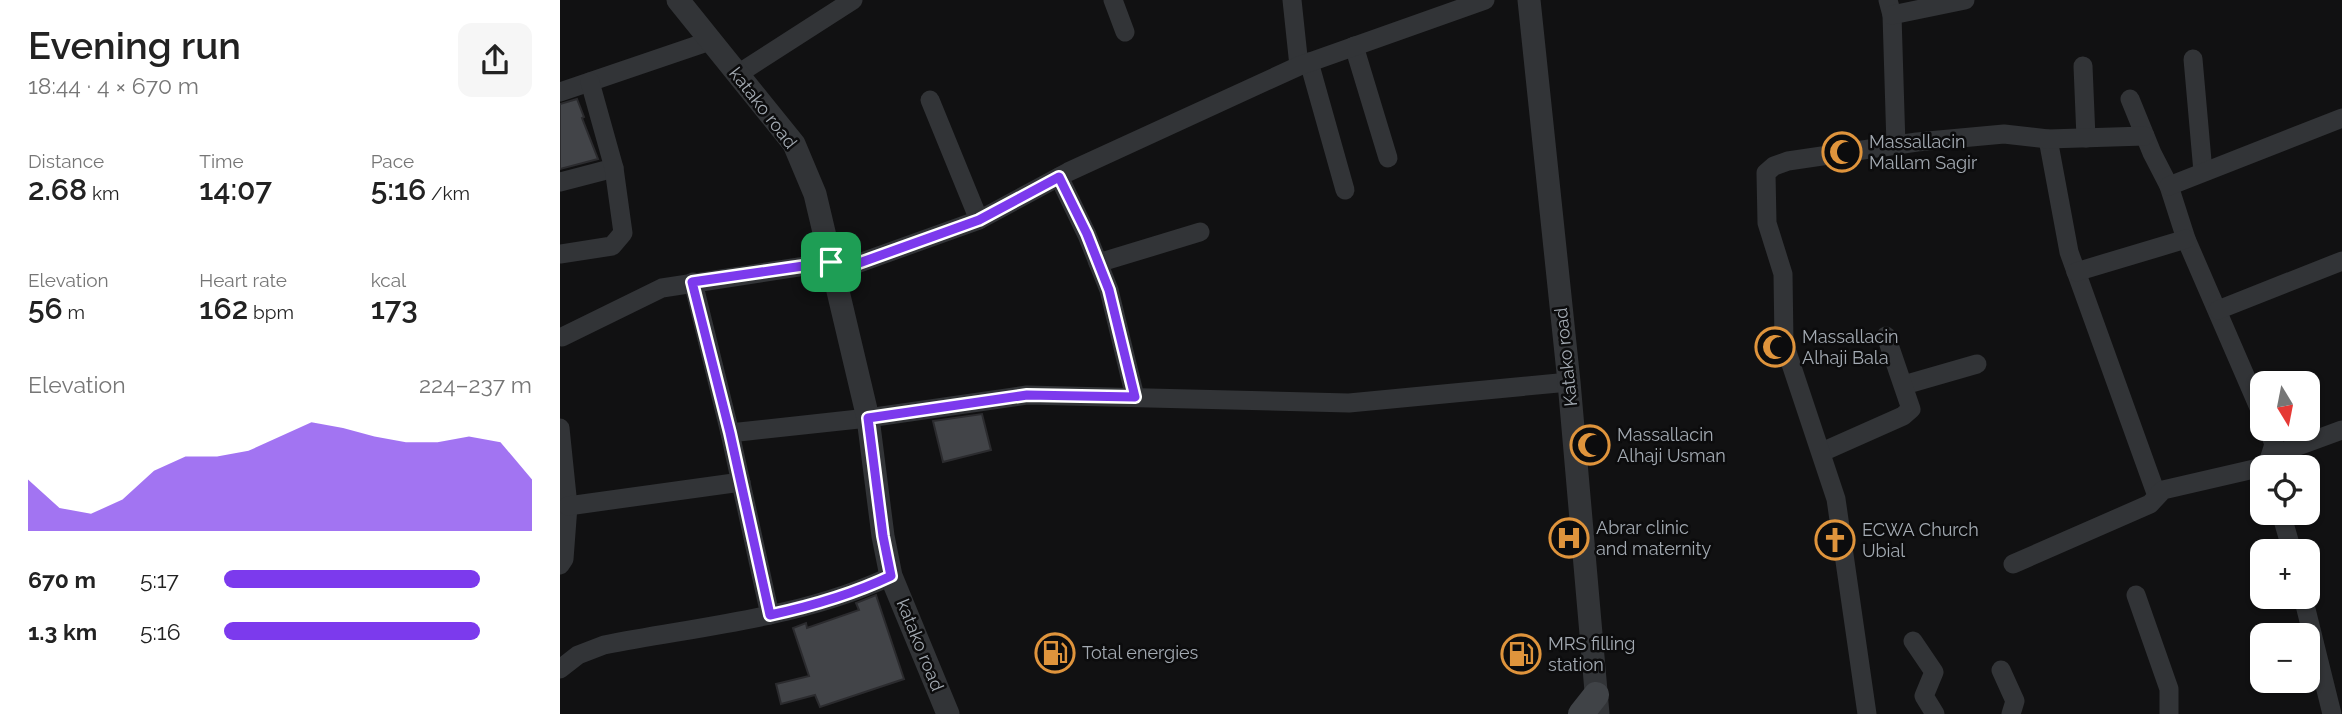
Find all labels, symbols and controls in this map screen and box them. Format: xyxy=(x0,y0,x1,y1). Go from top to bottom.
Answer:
text: Evening run xyxy=(28,23,241,68)
button: share xyxy=(458,23,532,97)
street label: katako road xyxy=(725,63,802,152)
text: 18:44 · 4 × 670 m xyxy=(28,72,199,99)
mosque icon: Massallacin Mallam Sagir xyxy=(1821,131,1863,173)
place label: Massallacin Mallam Sagir xyxy=(1869,131,1978,173)
text: Distance xyxy=(28,150,104,172)
text: Time xyxy=(199,150,244,172)
text: Pace xyxy=(371,150,414,172)
text: 2.68 xyxy=(28,172,87,207)
text: 14:07 xyxy=(199,172,272,207)
text: 5:16 xyxy=(371,172,426,207)
text: km xyxy=(87,182,120,204)
text: /km xyxy=(426,182,470,204)
pin xyxy=(801,232,861,292)
icon: arrive xyxy=(812,243,850,281)
text: Elevation xyxy=(28,269,109,291)
text: Heart rate xyxy=(199,269,287,291)
text: kcal xyxy=(371,269,406,291)
text: 56 xyxy=(28,291,63,326)
text: 162 xyxy=(199,291,248,326)
text: 173 xyxy=(371,291,418,326)
text: m xyxy=(63,301,85,323)
text: bpm xyxy=(248,301,294,323)
street label: Katako road xyxy=(1550,307,1581,408)
mosque icon: Massallacin Alhaji Bala xyxy=(1754,326,1796,368)
place label: Massallacin Alhaji Bala xyxy=(1802,326,1899,368)
text: Elevation xyxy=(28,371,126,398)
text: 224–237 m xyxy=(419,371,532,398)
north arrow xyxy=(2250,371,2320,441)
map controls xyxy=(2250,371,2320,693)
mosque icon: Massallacin Alhaji Usman xyxy=(1569,424,1611,466)
place label: Massallacin Alhaji Usman xyxy=(1617,424,1726,466)
button: locate xyxy=(2250,455,2320,525)
hospital icon: Abrar clinic and maternity xyxy=(1548,517,1590,559)
place label: Abrar clinic and maternity xyxy=(1596,517,1712,559)
church icon: ECWA Church Ubial xyxy=(1814,519,1856,561)
place label: ECWA Church Ubial xyxy=(1862,519,1979,561)
button: + xyxy=(2250,539,2320,609)
text: 670 m xyxy=(28,566,96,593)
text: 5:17 xyxy=(140,566,179,593)
street label: katako road xyxy=(893,596,948,694)
text: 1.3 km xyxy=(28,618,97,645)
text: 5:16 xyxy=(140,618,181,645)
button: − xyxy=(2250,623,2320,693)
fuel station icon: Total energies xyxy=(1034,632,1076,674)
fuel station icon: MRS filling station xyxy=(1500,633,1542,675)
place label: MRS filling station xyxy=(1548,633,1635,675)
place label: Total energies xyxy=(1082,642,1199,663)

